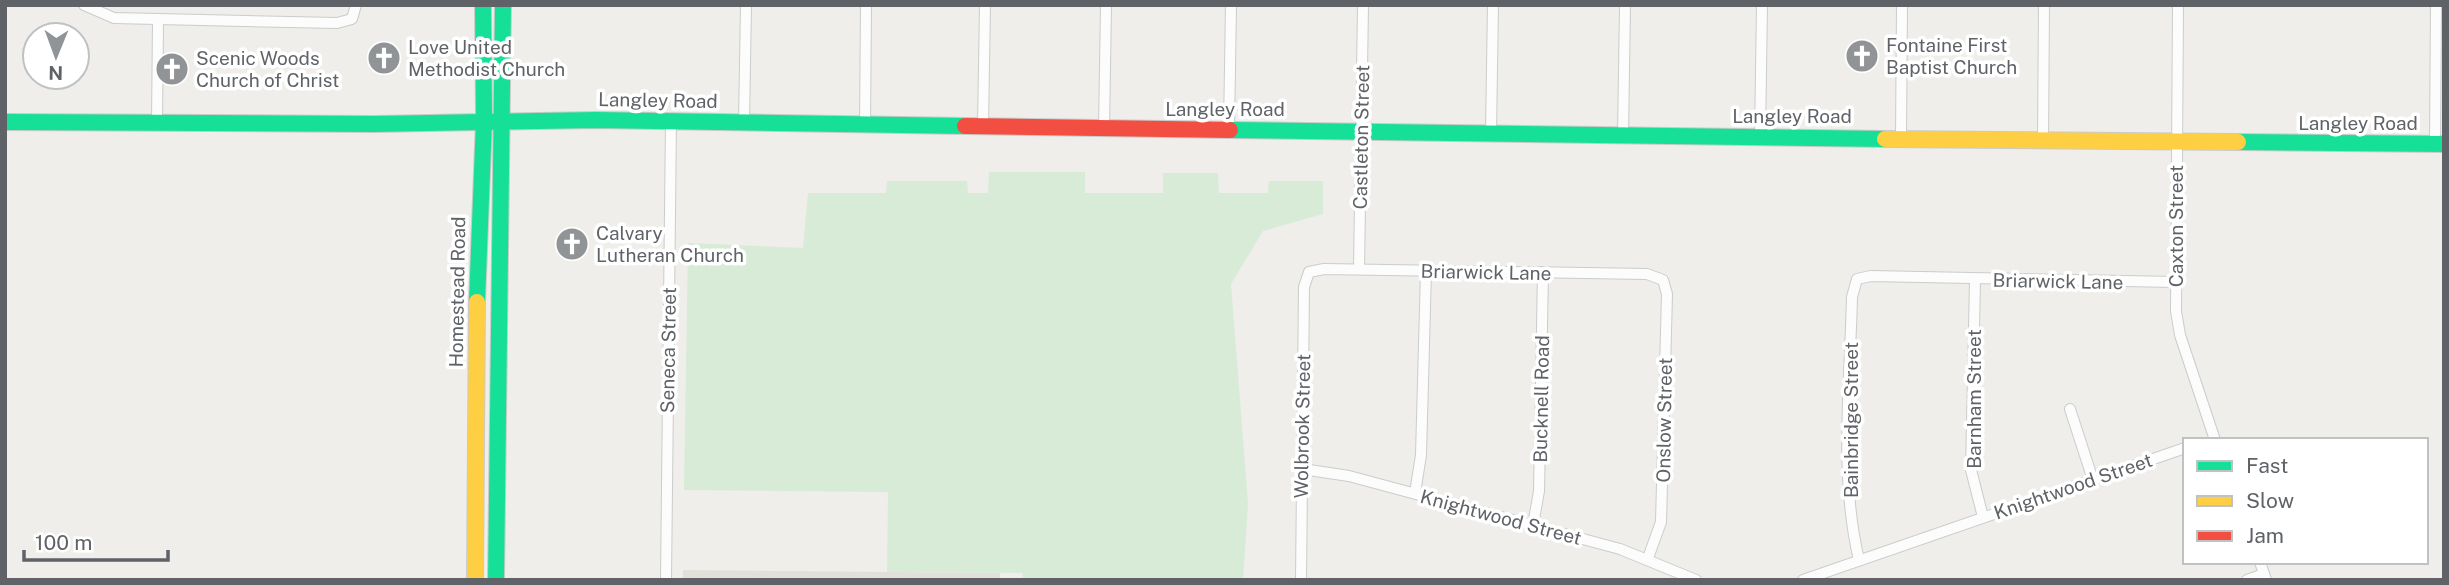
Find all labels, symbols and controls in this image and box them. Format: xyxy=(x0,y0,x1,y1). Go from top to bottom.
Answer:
north arrow xyxy=(21,21,91,91)
place label: Fontaine First Baptist Church xyxy=(1886,34,2017,78)
place label: Love United Methodist Church xyxy=(408,36,565,80)
church icon: Fontaine First Baptist Church xyxy=(1843,37,1881,75)
church icon: Love United Methodist Church xyxy=(365,39,403,77)
place label: Scenic Woods Church of Christ xyxy=(196,47,339,91)
church icon: Scenic Woods Church of Christ xyxy=(153,50,191,88)
text: N xyxy=(48,62,63,84)
street label: Castleton Street xyxy=(1349,64,1373,210)
street label: Langley Road xyxy=(598,88,718,112)
street label: Langley Road xyxy=(1165,98,1285,120)
street label: Langley Road xyxy=(1732,105,1852,127)
street label: Langley Road xyxy=(2298,112,2418,134)
street label: Caxton Street xyxy=(2165,165,2187,287)
street label: Homestead Road xyxy=(445,216,469,368)
place label: Calvary Lutheran Church xyxy=(596,222,744,266)
church icon: Calvary Lutheran Church xyxy=(553,225,591,263)
street label: Briarwick Lane xyxy=(1420,260,1552,284)
street label: Briarwick Lane xyxy=(1992,269,2124,293)
street label: Seneca Street xyxy=(656,287,680,413)
street label: Barnham Street xyxy=(1963,329,1985,469)
street label: Bucknell Road xyxy=(1529,335,1553,463)
street label: Bainbridge Street xyxy=(1840,342,1862,498)
street label: Wolbrook Street xyxy=(1290,354,1314,498)
street label: Onslow Street xyxy=(1652,357,1676,483)
legend xyxy=(2183,438,2428,564)
street label: Knightwood Street xyxy=(1991,449,2155,523)
text: Fast xyxy=(2246,453,2288,478)
street label: Knightwood Street xyxy=(1418,485,1584,549)
text: Slow xyxy=(2246,488,2294,513)
scale bar xyxy=(24,518,168,562)
text: Jam xyxy=(2246,523,2284,548)
text: 100 m xyxy=(35,530,92,555)

